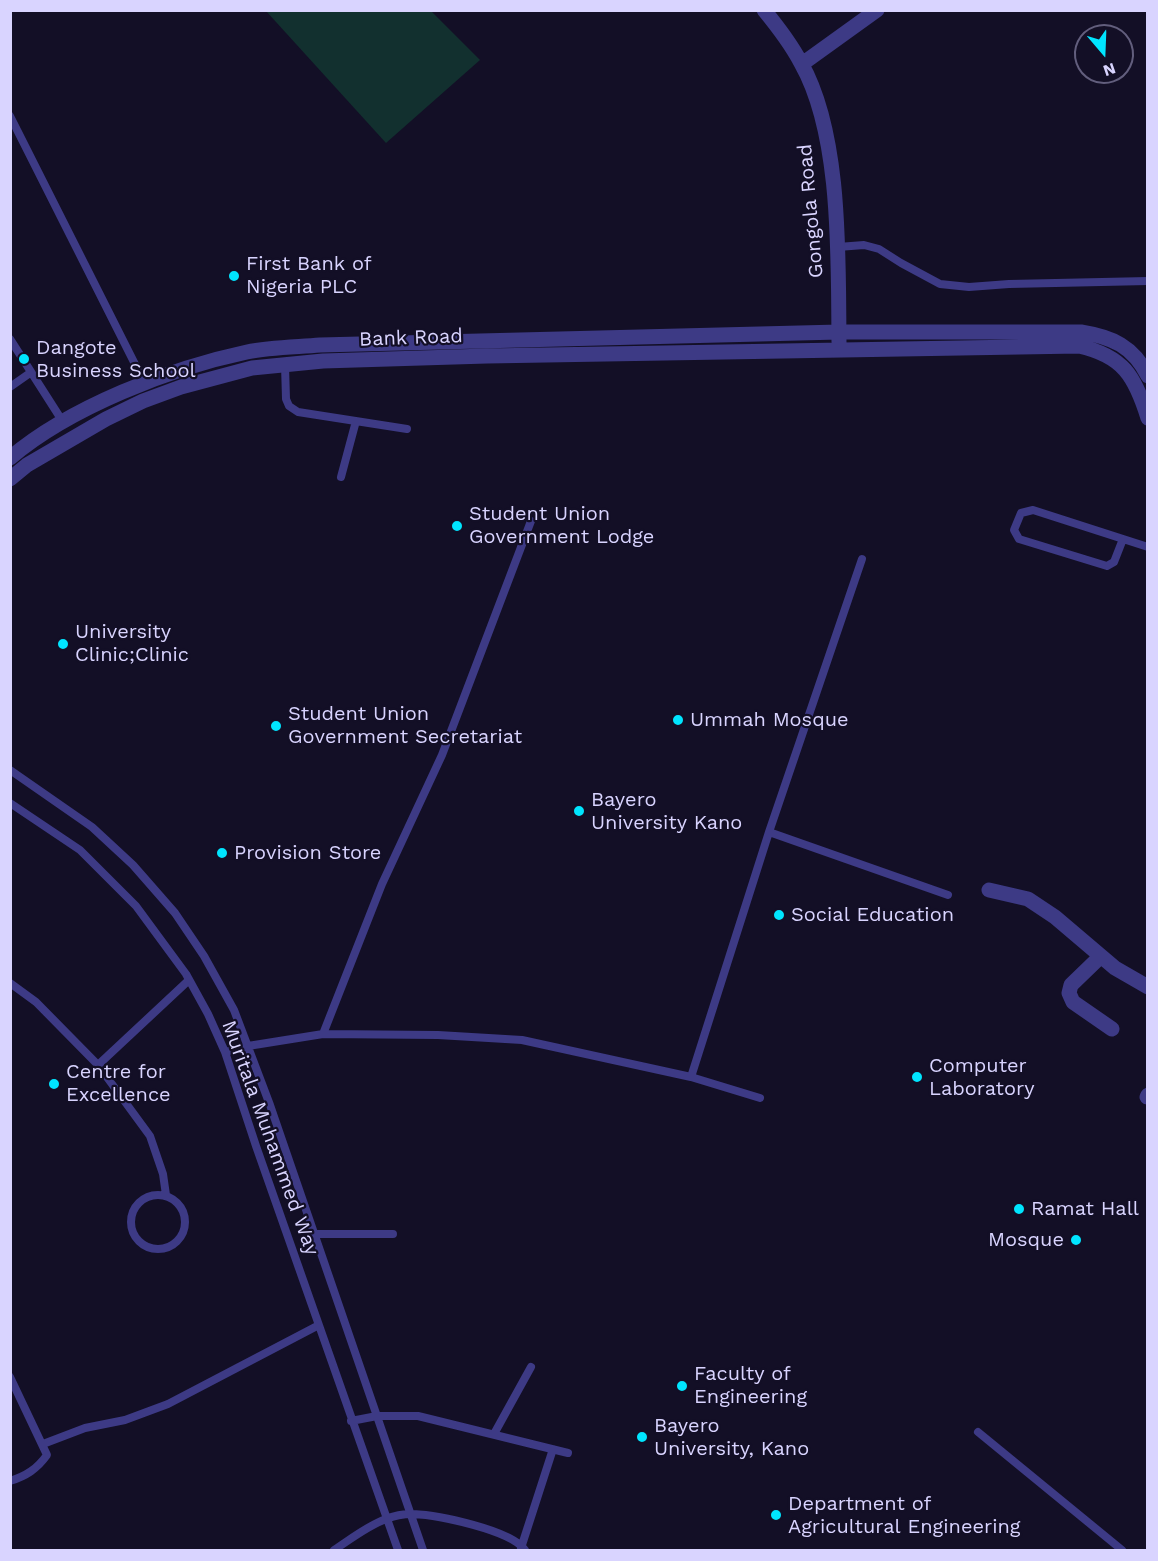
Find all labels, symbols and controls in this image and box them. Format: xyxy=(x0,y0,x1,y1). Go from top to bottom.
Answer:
north arrow xyxy=(1074,24,1134,84)
text: N xyxy=(1101,59,1118,81)
street label: Gongola Road xyxy=(793,143,829,279)
place label: First Bank of Nigeria PLC xyxy=(246,252,372,299)
marker: First Bank of Nigeria PLC xyxy=(227,269,241,283)
street label: Bank Road xyxy=(359,324,463,352)
place label: Dangote Business School xyxy=(36,336,196,383)
marker: Dangote Business School xyxy=(17,352,31,366)
place label: Student Union Government Lodge xyxy=(469,502,654,549)
marker: Student Union Government Lodge xyxy=(450,519,464,533)
place label: University Clinic;Clinic xyxy=(75,620,189,667)
marker: University Clinic;Clinic xyxy=(56,637,70,651)
place label: Student Union Government Secretariat xyxy=(288,702,522,749)
place label: Ummah Mosque xyxy=(690,708,849,732)
marker: Ummah Mosque xyxy=(671,713,685,727)
marker: Student Union Government Secretariat xyxy=(269,719,283,733)
place label: Bayero University Kano xyxy=(591,788,742,835)
marker: Bayero University Kano xyxy=(572,804,586,818)
place label: Provision Store xyxy=(234,841,381,865)
marker: Provision Store xyxy=(215,846,229,860)
place label: Social Education xyxy=(791,903,954,927)
marker: Social Education xyxy=(772,908,786,922)
street label: Muritala Muhammed Way xyxy=(216,1017,324,1259)
place label: Computer Laboratory xyxy=(929,1054,1034,1101)
place label: Centre for Excellence xyxy=(66,1060,171,1107)
marker: Computer Laboratory xyxy=(910,1070,924,1084)
marker: Centre for Excellence xyxy=(47,1077,61,1091)
place label: Ramat Hall xyxy=(1031,1197,1139,1221)
marker: Ramat Hall xyxy=(1012,1202,1026,1216)
place label: Mosque xyxy=(988,1228,1064,1252)
marker: Mosque xyxy=(1069,1233,1083,1247)
place label: Faculty of Engineering xyxy=(694,1362,807,1409)
marker: Faculty of Engineering xyxy=(675,1379,689,1393)
place label: Bayero University, Kano xyxy=(654,1414,809,1461)
marker: Bayero University, Kano xyxy=(635,1430,649,1444)
place label: Department of Agricultural Engineering xyxy=(788,1492,1020,1539)
marker: Department of Agricultural Engineering xyxy=(769,1508,783,1522)

